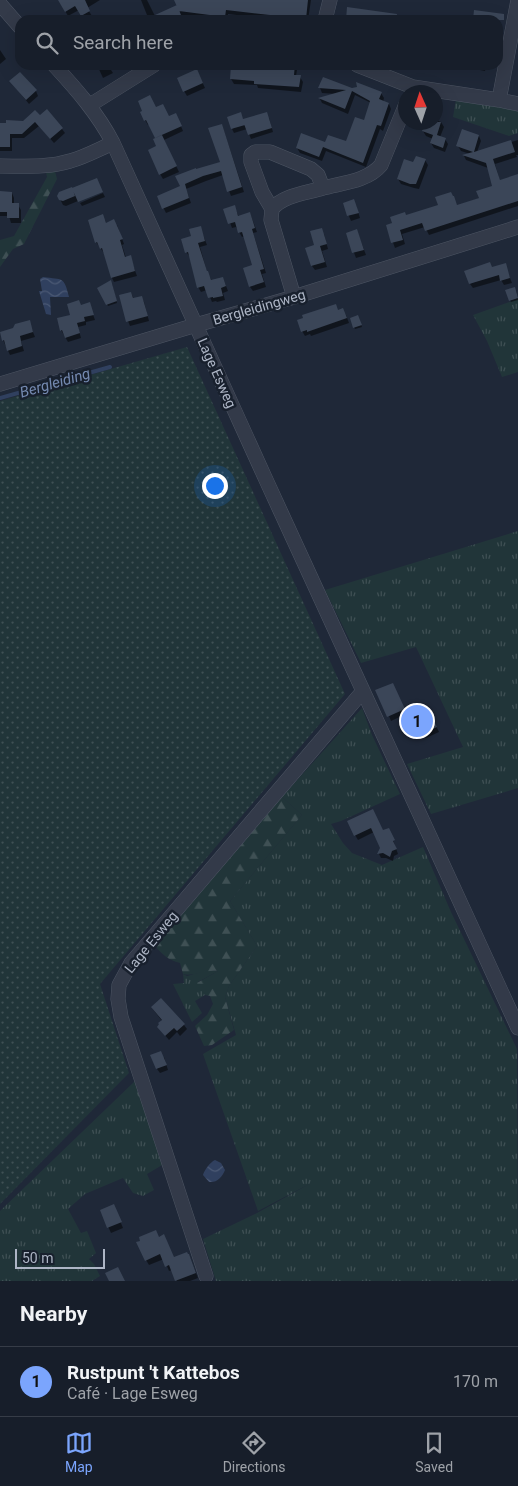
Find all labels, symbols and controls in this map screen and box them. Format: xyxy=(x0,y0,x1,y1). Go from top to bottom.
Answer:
search box xyxy=(15,15,503,70)
icon: search xyxy=(33,29,61,57)
text: Search here xyxy=(73,31,173,54)
north arrow xyxy=(398,85,443,130)
street label: Bergleidingweg xyxy=(211,286,307,328)
street label: Lage Esweg xyxy=(194,336,240,410)
water label: Bergleiding xyxy=(18,364,92,402)
your location xyxy=(202,473,228,499)
pin: 1 xyxy=(401,702,433,740)
street label: Lage Esweg xyxy=(121,908,181,976)
scale bar xyxy=(15,1246,105,1269)
text: 50 m xyxy=(22,1250,54,1266)
text: Nearby xyxy=(20,1302,87,1326)
text: Rustpunt 't Kattebos xyxy=(67,1361,240,1384)
text: 1 xyxy=(31,1372,41,1391)
text: 170 m xyxy=(453,1372,498,1391)
text: Café · Lage Esweg xyxy=(67,1384,198,1403)
tab: Map xyxy=(65,1429,93,1475)
tab: Directions xyxy=(223,1429,286,1475)
tab: Saved xyxy=(415,1429,453,1475)

